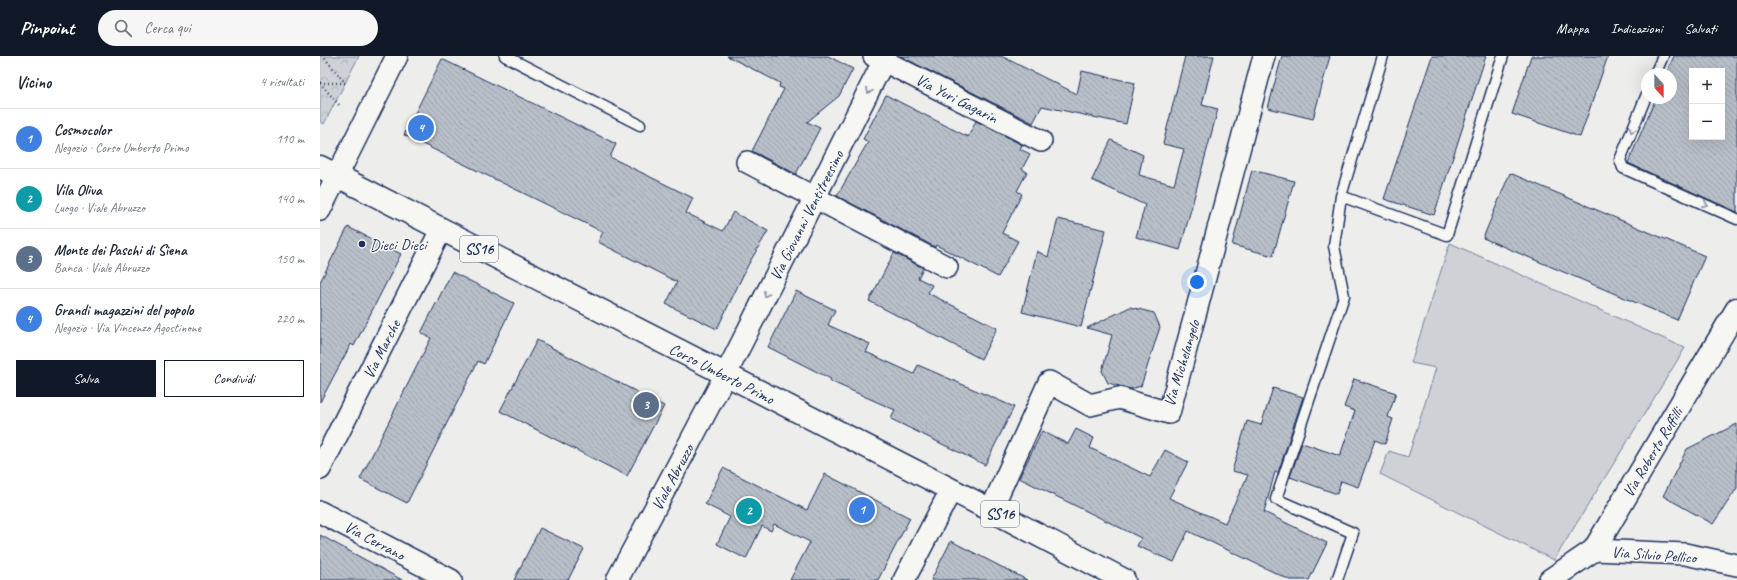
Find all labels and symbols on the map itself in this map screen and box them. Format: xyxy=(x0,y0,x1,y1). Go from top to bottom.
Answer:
north arrow xyxy=(1641,68,1677,104)
street label: Via Yuri Gagarin xyxy=(912,70,1002,128)
one-way arrow xyxy=(866,87,874,94)
pin: 4 xyxy=(408,113,434,143)
one-way arrow xyxy=(1629,127,1637,134)
street label: Via Giovanni Ventitreesimo xyxy=(765,146,849,284)
one-way arrow xyxy=(1701,199,1708,207)
place label: Dieci Dieci xyxy=(370,235,428,255)
road number: SS16 xyxy=(460,236,498,262)
marker: Dieci Dieci xyxy=(357,239,367,249)
your location xyxy=(1187,272,1207,292)
one-way arrow xyxy=(763,290,771,298)
street label: Via Marche xyxy=(359,315,406,382)
street label: Via Michelangelo xyxy=(1159,316,1205,409)
street label: Corso Umberto Primo xyxy=(666,339,779,410)
pin: 3 xyxy=(633,390,659,420)
street label: Via Roberto Ruffilli xyxy=(1618,403,1688,501)
street label: Viale Abruzzo xyxy=(647,439,700,514)
pin: 1 xyxy=(849,495,875,525)
pin: 2 xyxy=(736,496,762,526)
road number: SS16 xyxy=(981,501,1019,527)
street label: Via Cerrano xyxy=(341,517,410,566)
street label: Via Silvio Pellico xyxy=(1611,542,1699,568)

